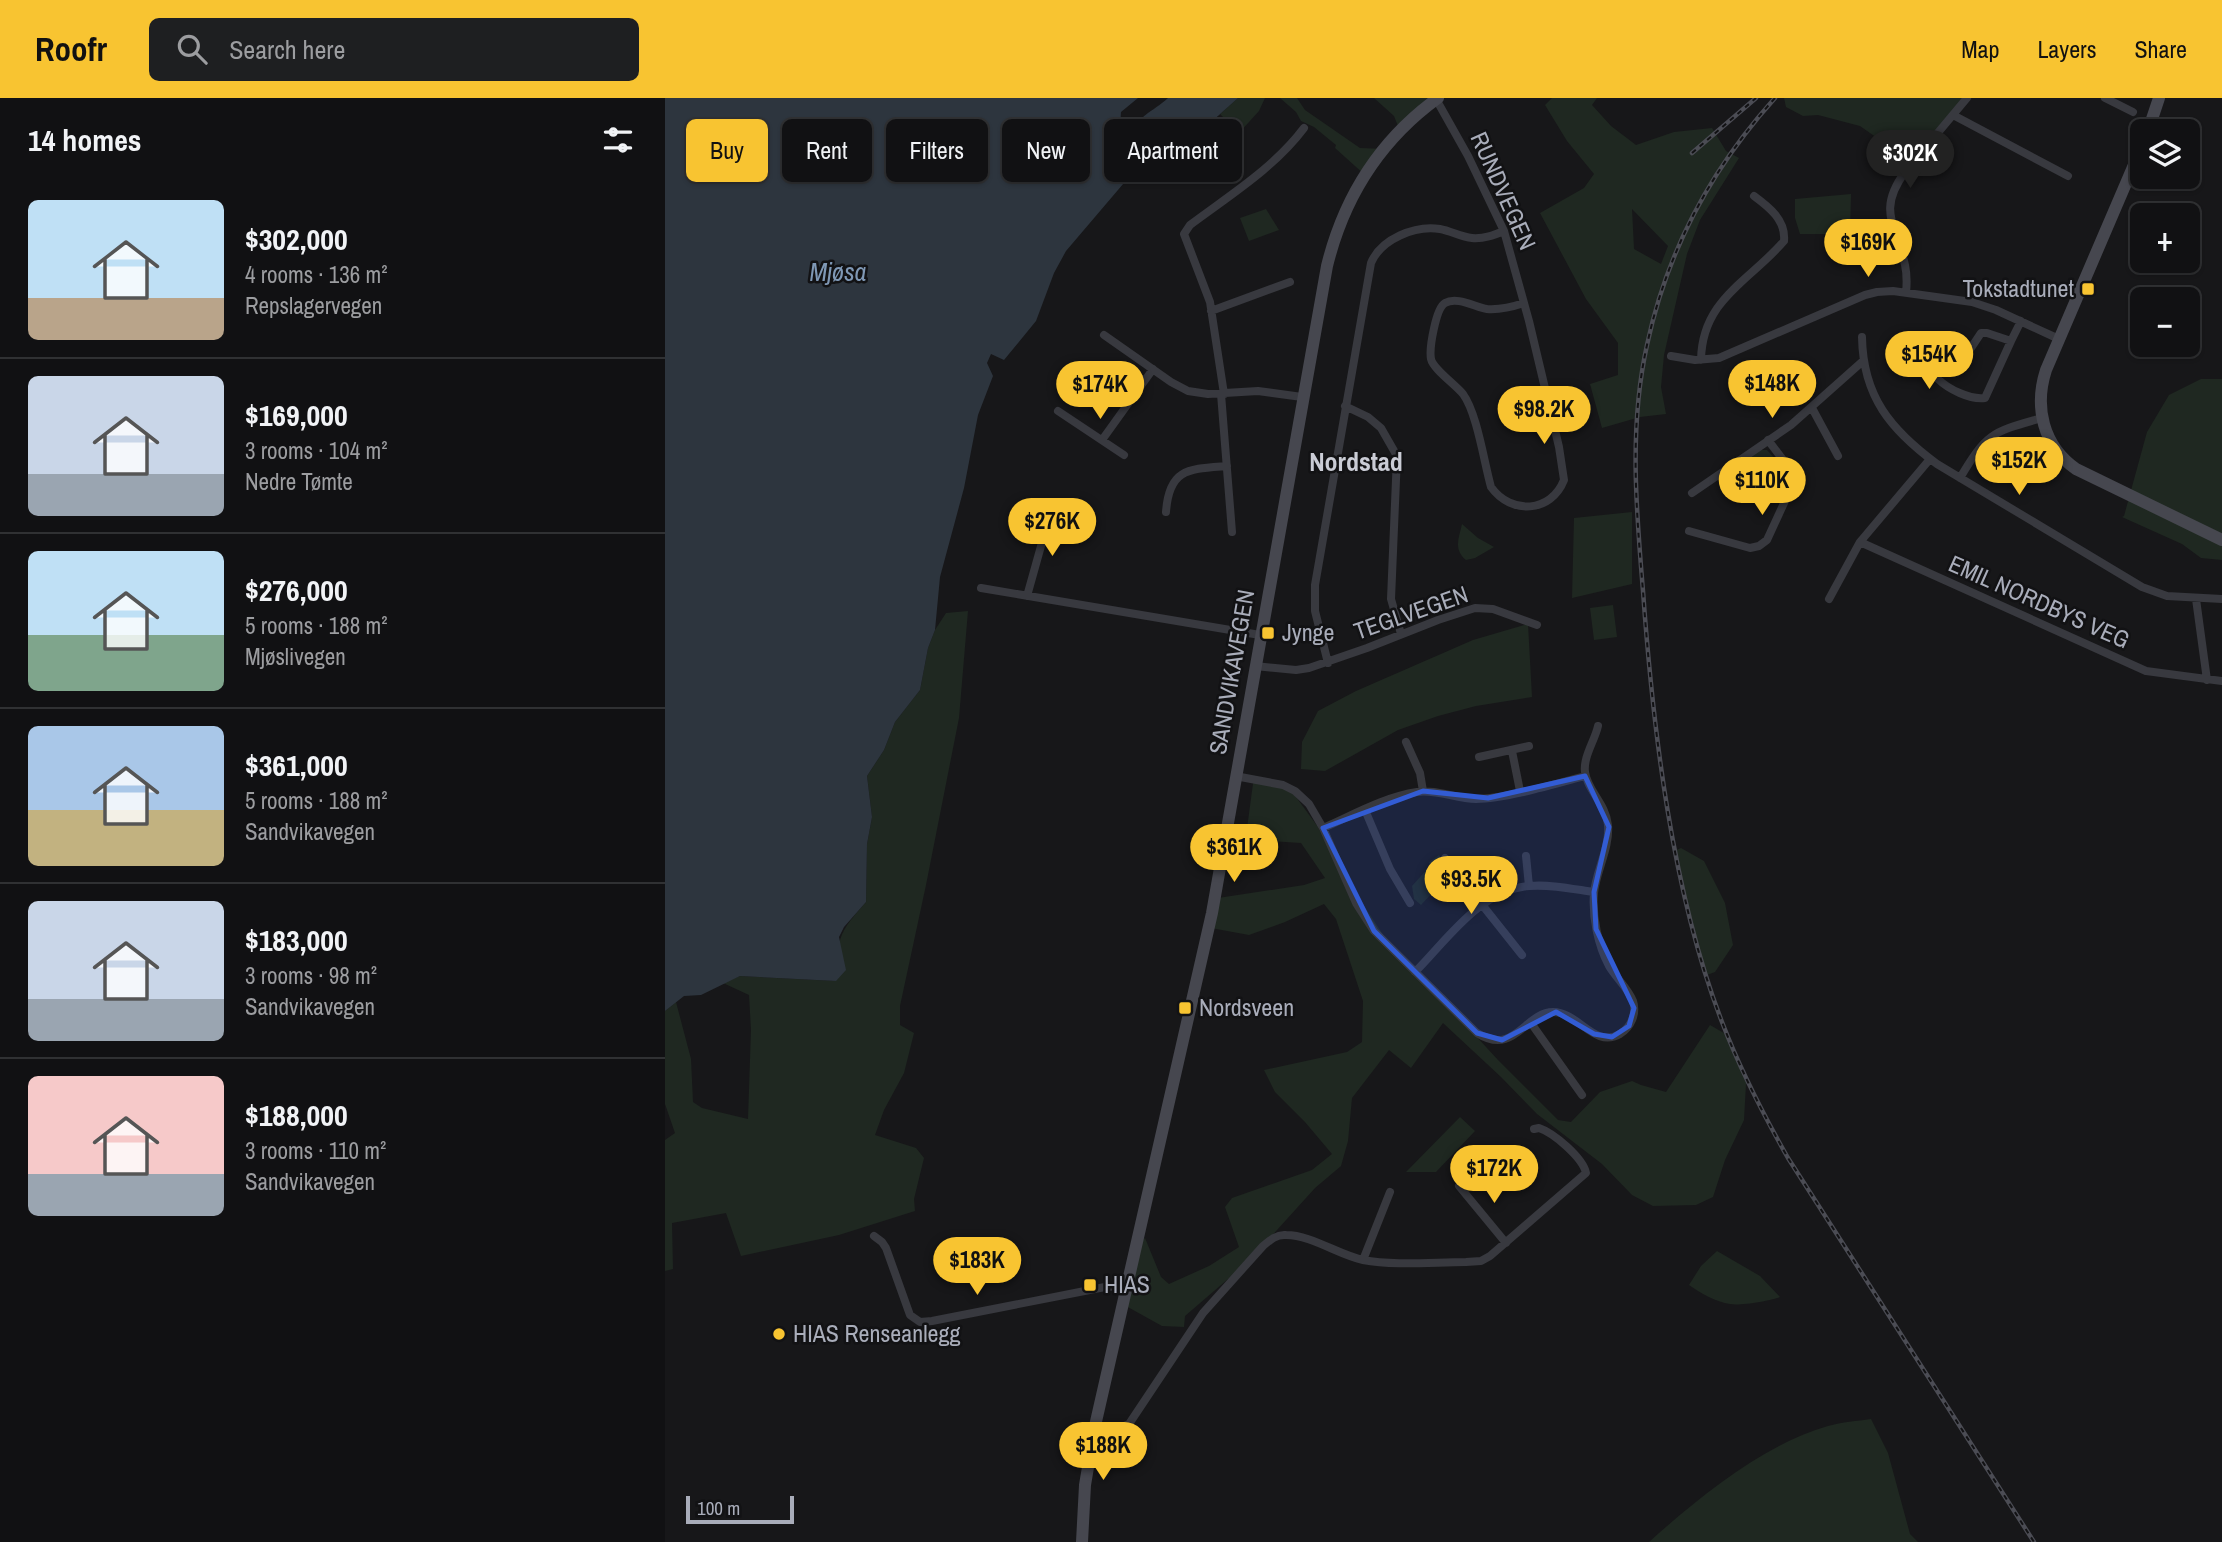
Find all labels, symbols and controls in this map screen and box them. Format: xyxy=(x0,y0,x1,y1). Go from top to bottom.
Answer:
search box xyxy=(149,18,639,81)
text: Roofr xyxy=(35,27,107,71)
icon: search xyxy=(173,30,211,68)
text: Search here xyxy=(229,32,345,67)
text: Map xyxy=(1961,33,1999,65)
text: Layers xyxy=(2037,33,2096,65)
text: Share xyxy=(2134,33,2187,65)
chip: Buy xyxy=(686,119,768,182)
chip: Rent xyxy=(782,119,872,182)
chip: Filters xyxy=(886,119,988,182)
chip: New xyxy=(1002,119,1090,182)
chip: Apartment xyxy=(1104,119,1242,182)
map controls xyxy=(2130,119,2200,357)
button: layers xyxy=(2130,119,2200,189)
text: 14 homes xyxy=(28,120,142,160)
icon: filters xyxy=(599,121,637,159)
street label: RUNDVEGEN xyxy=(1464,127,1544,255)
pin: $302K xyxy=(1861,130,1959,190)
text: $302K xyxy=(1882,137,1938,168)
button: + xyxy=(2130,203,2200,273)
text: $302,000 xyxy=(245,219,348,259)
pin: $169K xyxy=(1819,220,1917,279)
text: $169K xyxy=(1840,226,1896,257)
icon: home xyxy=(84,228,168,312)
water label: Mjøsa xyxy=(810,254,867,289)
text: 4 rooms · 136 m² xyxy=(245,259,388,290)
place label: Tokstadtunet xyxy=(1962,272,2075,304)
marker: Tokstadtunet xyxy=(2080,281,2096,297)
button: − xyxy=(2130,287,2200,357)
text: Repslagervegen xyxy=(245,290,382,321)
pin: $154K xyxy=(1880,331,1978,391)
text: $154K xyxy=(1901,338,1957,369)
pin: $148K xyxy=(1723,360,1821,420)
pin: $174K xyxy=(1051,362,1149,421)
text: $148K xyxy=(1744,367,1800,398)
text: $174K xyxy=(1072,368,1128,399)
pin: $98.2K xyxy=(1487,386,1601,446)
text: $98.2K xyxy=(1514,393,1574,424)
text: $169,000 xyxy=(245,395,348,435)
icon: home xyxy=(84,404,168,488)
text: 3 rooms · 104 m² xyxy=(245,435,388,466)
pin: $152K xyxy=(1970,438,2068,497)
district label: Nordstad xyxy=(1309,444,1403,479)
text: $152K xyxy=(1991,444,2047,475)
pin: $110K xyxy=(1713,458,1811,517)
text: $110K xyxy=(1735,464,1789,495)
text: Nedre Tømte xyxy=(245,466,353,497)
pin: $276K xyxy=(1003,498,1101,558)
text: $276K xyxy=(1024,505,1080,536)
street label: EMIL NORDBYS VEG xyxy=(1944,547,2135,655)
text: $276,000 xyxy=(245,570,348,610)
street label: TEGLVEGEN xyxy=(1349,578,1472,647)
icon: home xyxy=(84,579,168,663)
street label: SANDVIKAVEGEN xyxy=(1201,587,1261,757)
text: 5 rooms · 188 m² xyxy=(245,610,388,641)
place label: Jynge xyxy=(1282,616,1335,648)
marker: Jynge xyxy=(1260,625,1276,641)
text: Mjøslivegen xyxy=(245,641,346,672)
text: $361,000 xyxy=(245,745,348,785)
icon: home xyxy=(84,754,168,838)
text: 5 rooms · 188 m² xyxy=(245,785,388,816)
text: Sandvikavegen xyxy=(245,816,375,847)
pin: $361K xyxy=(1185,824,1283,884)
text: $361K xyxy=(1206,831,1262,862)
pin: $93.5K xyxy=(1414,856,1528,916)
text: $93.5K xyxy=(1441,863,1501,894)
text: $183,000 xyxy=(245,920,348,960)
icon: home xyxy=(84,929,168,1013)
text: 3 rooms · 98 m² xyxy=(245,960,377,991)
text: Sandvikavegen xyxy=(245,991,375,1022)
place label: Nordsveen xyxy=(1199,991,1294,1023)
marker: Nordsveen xyxy=(1177,1000,1193,1016)
text: $188,000 xyxy=(245,1095,348,1135)
icon: home xyxy=(84,1104,168,1188)
text: 3 rooms · 110 m² xyxy=(245,1135,386,1166)
pin: $172K xyxy=(1445,1146,1543,1205)
text: $172K xyxy=(1466,1152,1522,1183)
text: Sandvikavegen xyxy=(245,1166,375,1197)
pin: $183K xyxy=(928,1238,1026,1297)
text: $183K xyxy=(949,1244,1005,1275)
place label: HIAS xyxy=(1104,1268,1150,1300)
marker: HIAS xyxy=(1082,1277,1098,1293)
place label: HIAS Renseanlegg xyxy=(793,1317,960,1349)
marker: HIAS Renseanlegg xyxy=(771,1326,787,1342)
pin: $188K xyxy=(1054,1422,1152,1482)
text: $188K xyxy=(1075,1429,1131,1460)
scale bar xyxy=(686,1493,795,1525)
text: 100 m xyxy=(697,1495,740,1521)

